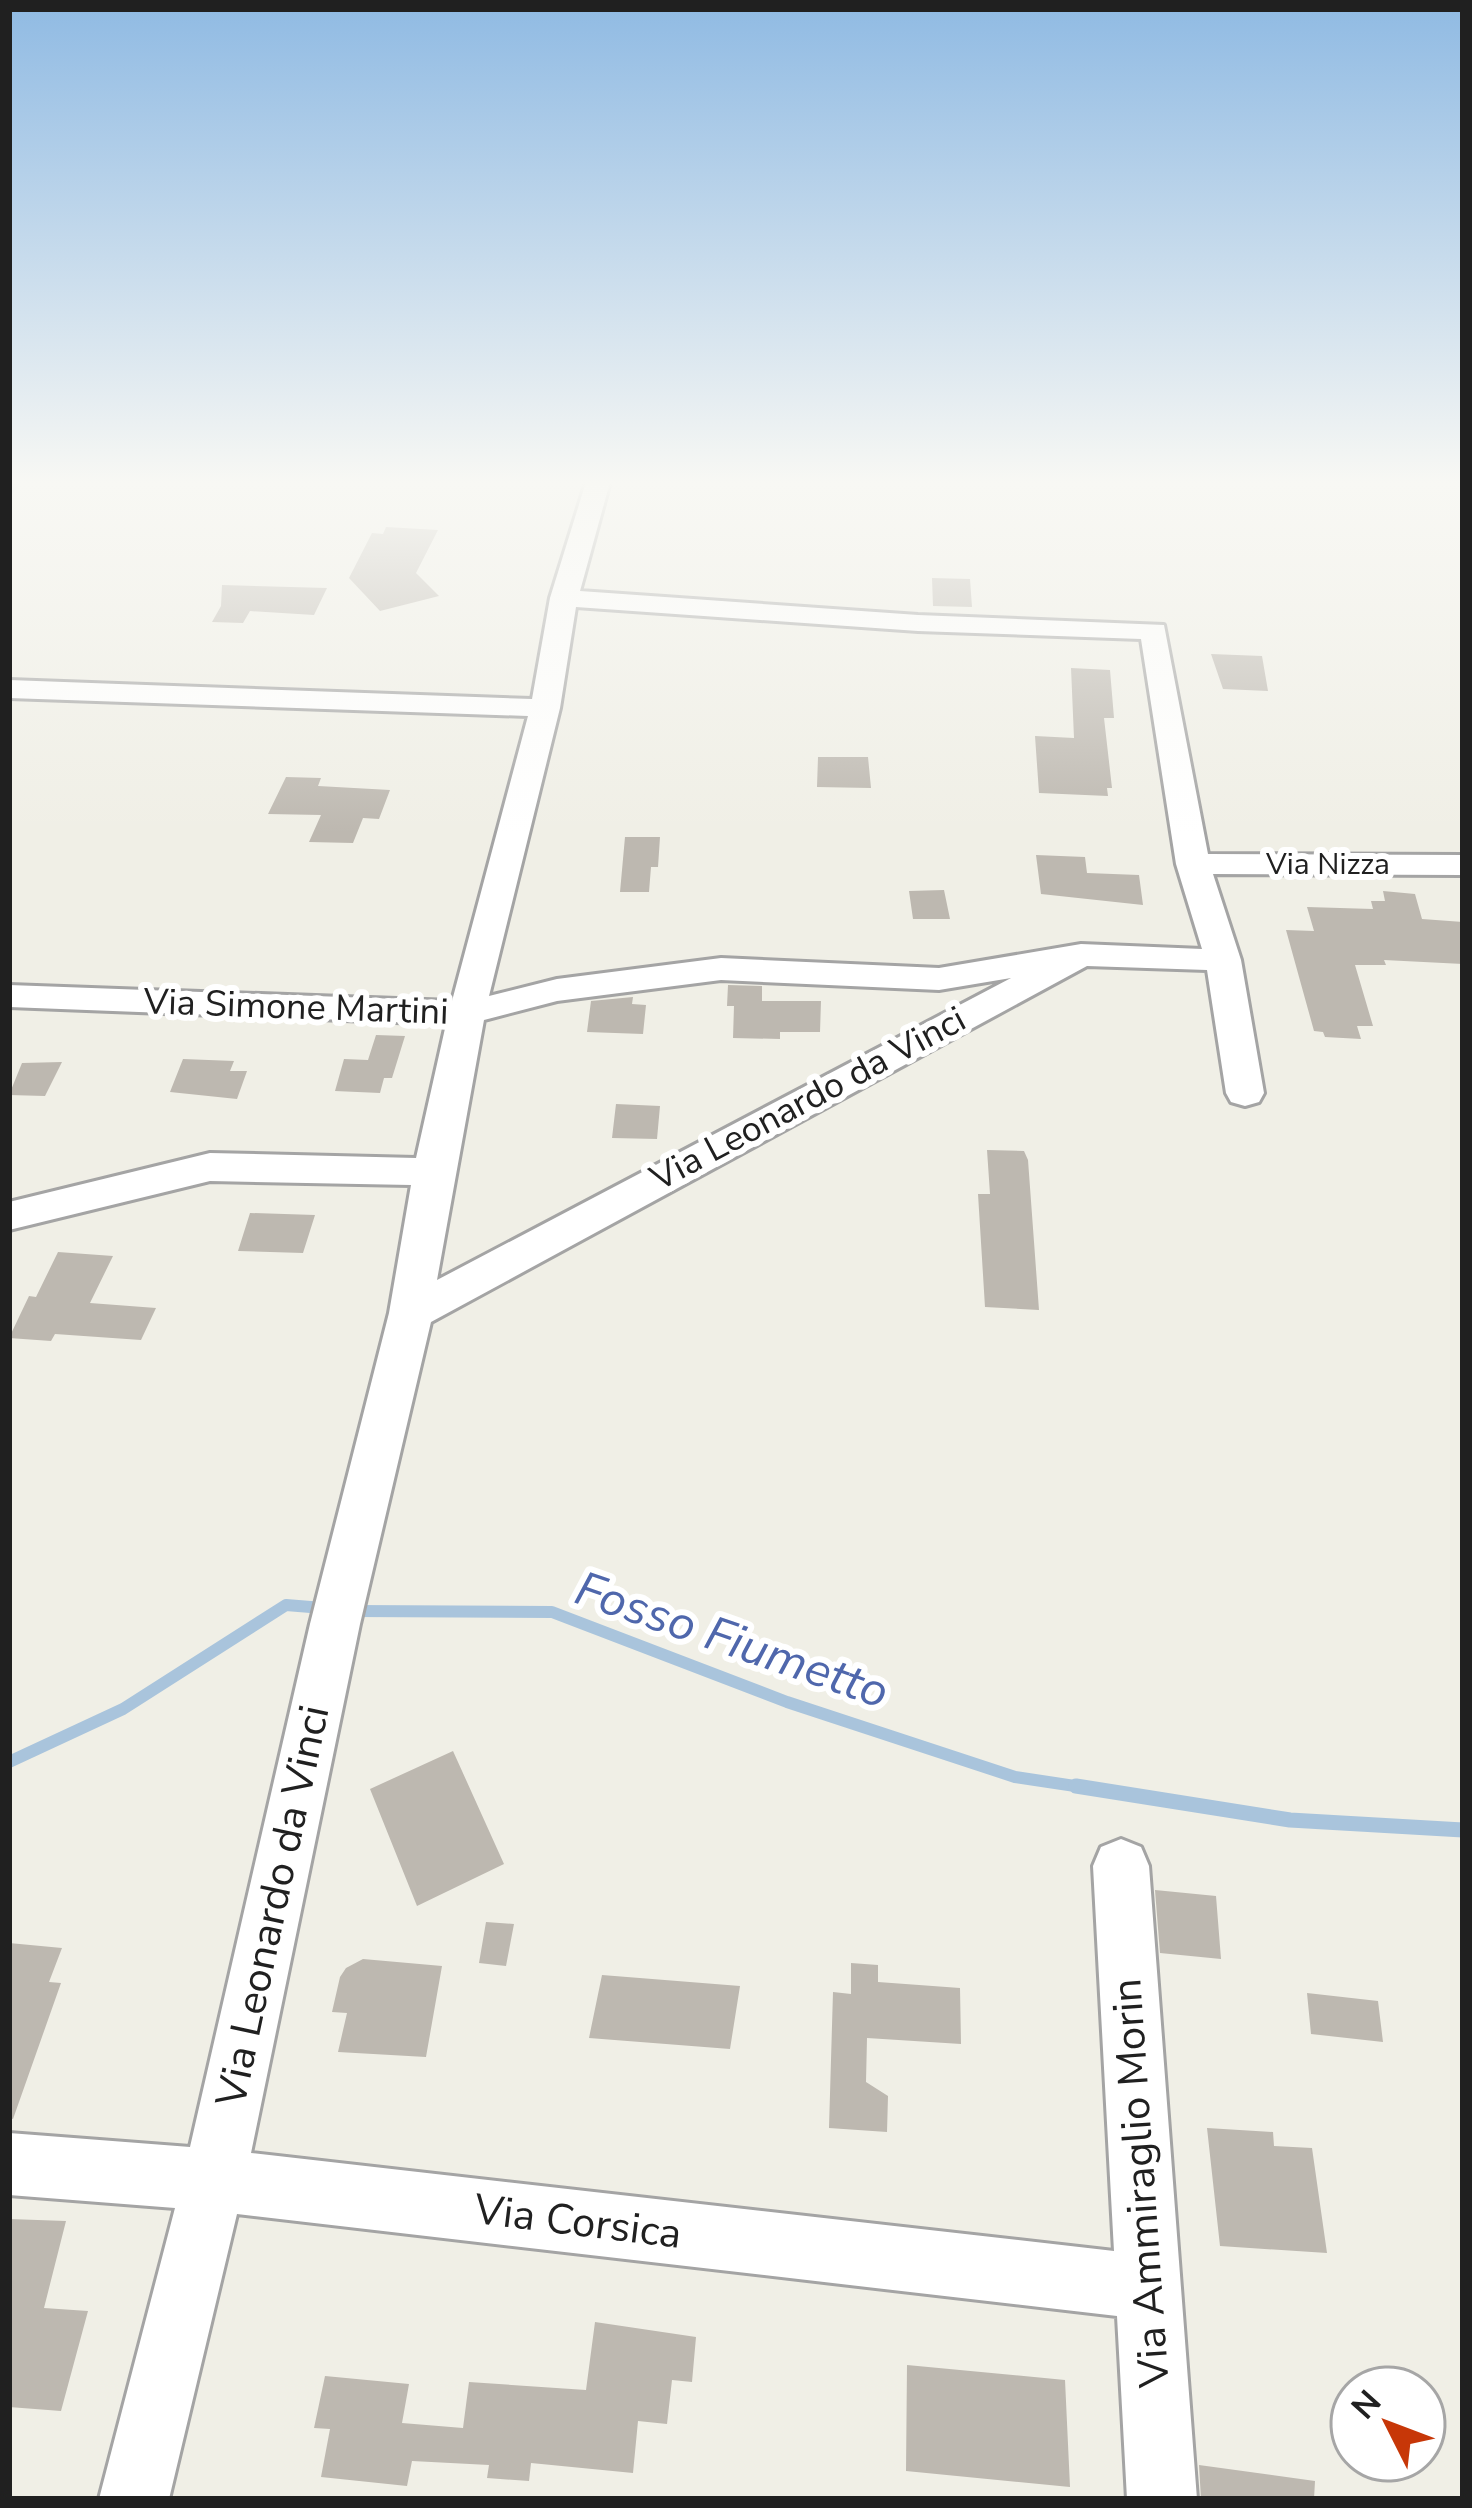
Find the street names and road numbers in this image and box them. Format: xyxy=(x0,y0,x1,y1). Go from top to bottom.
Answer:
street label: Via Nizza xyxy=(1265,844,1390,885)
street label: Via Simone Martini xyxy=(142,977,449,1037)
street label: Via Leonardo da Vinci xyxy=(641,995,974,1203)
street label: Via Leonardo da Vinci xyxy=(202,1700,343,2113)
street label: Via Ammiraglio Morin xyxy=(1098,1977,1184,2390)
street label: Via Corsica xyxy=(470,2181,685,2263)

